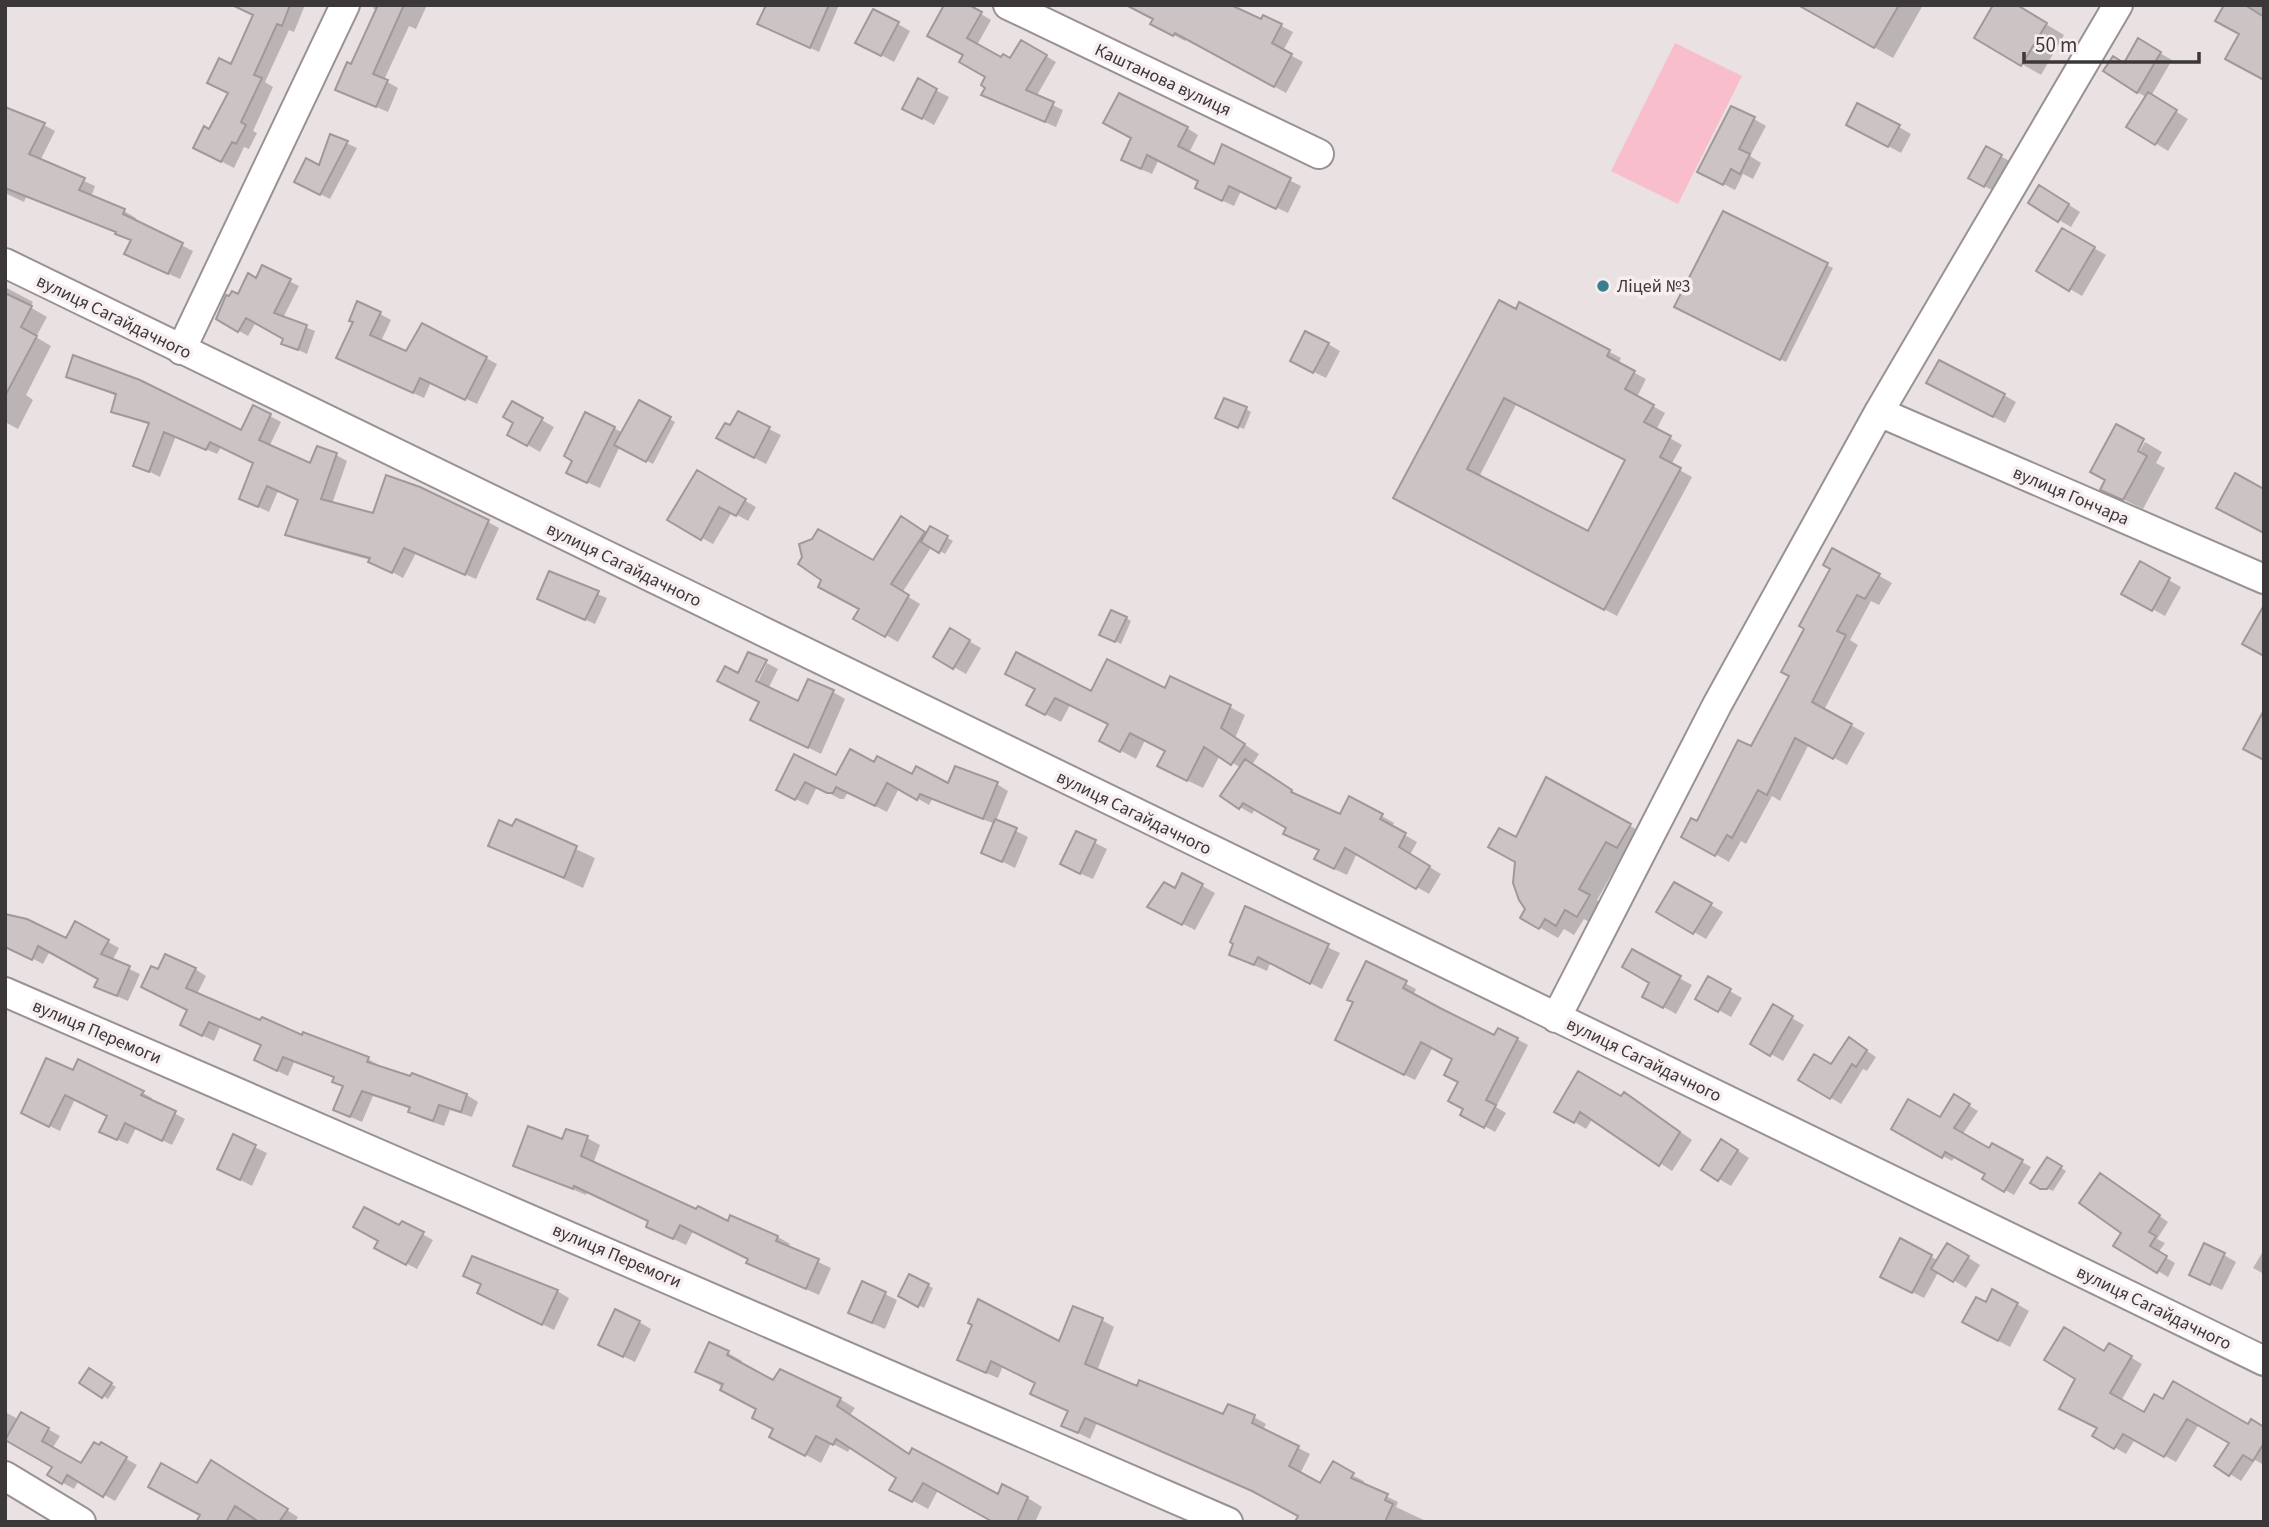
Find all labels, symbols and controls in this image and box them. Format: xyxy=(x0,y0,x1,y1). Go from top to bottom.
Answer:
scale bar xyxy=(2024,21,2199,65)
text: 50 m xyxy=(2035,30,2077,60)
street label: Каштанова вулиця xyxy=(1091,37,1235,123)
street label: вулиця Сагайдачного xyxy=(32,269,196,365)
place label: Ліцей №3 xyxy=(1617,274,1691,299)
marker: Ліцей №3 xyxy=(1595,278,1611,294)
street label: вулиця Гончара xyxy=(2009,460,2133,532)
street label: вулиця Сагайдачного xyxy=(542,517,706,613)
street label: вулиця Сагайдачного xyxy=(1052,765,1216,861)
street label: вулиця Перемоги xyxy=(29,993,165,1071)
street label: вулиця Сагайдачного xyxy=(1562,1012,1726,1108)
street label: вулиця Перемоги xyxy=(549,1217,685,1295)
street label: вулиця Сагайдачного xyxy=(2072,1260,2236,1356)

